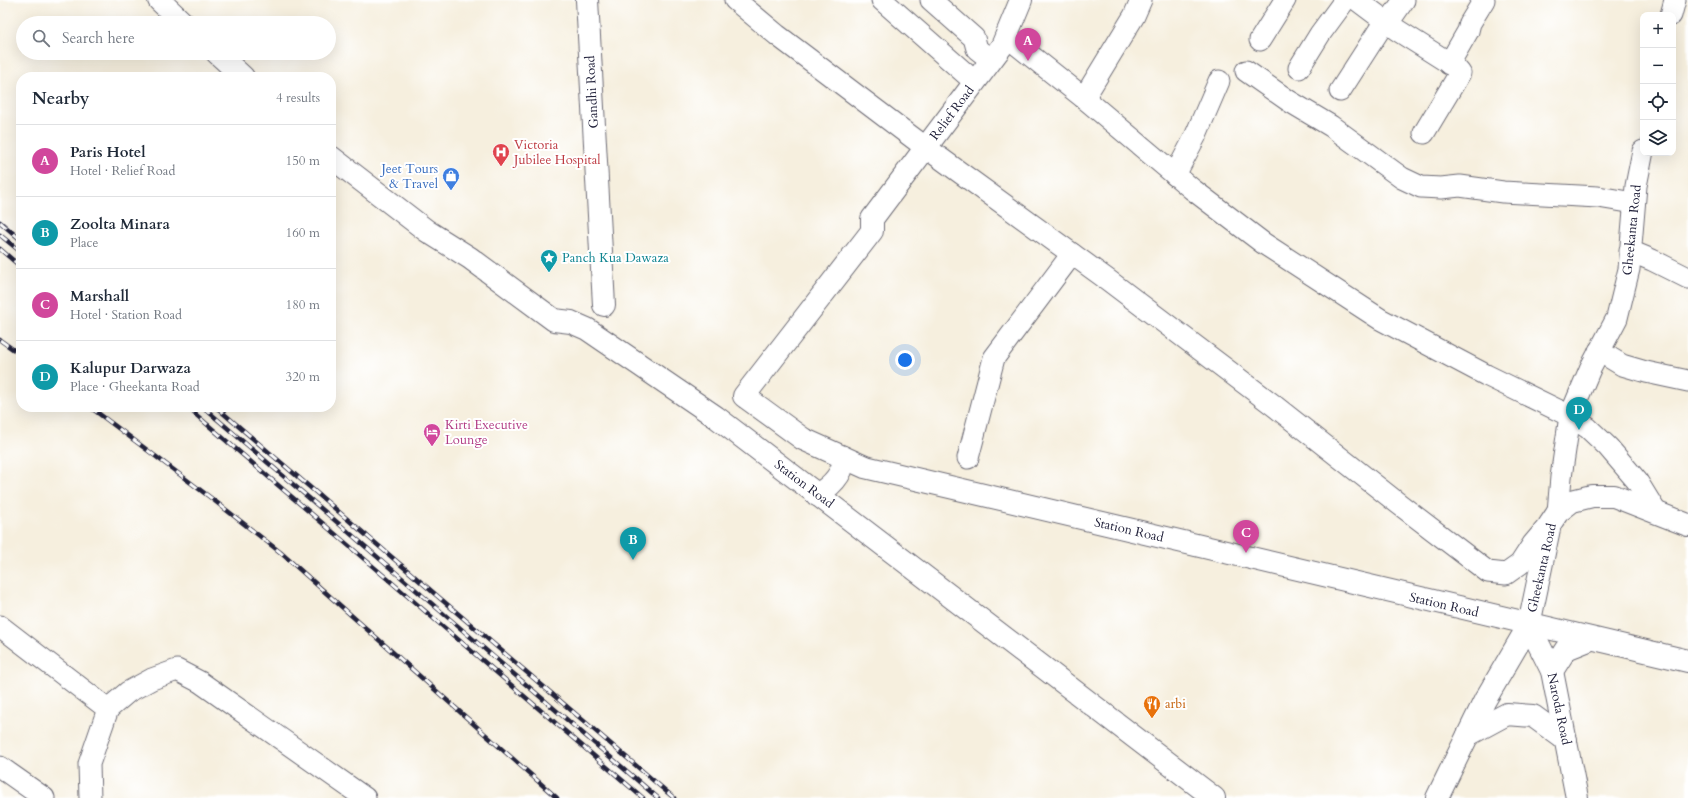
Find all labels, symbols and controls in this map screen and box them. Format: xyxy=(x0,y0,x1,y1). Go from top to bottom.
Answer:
map controls xyxy=(1640,12,1676,156)
button: + xyxy=(1640,12,1676,48)
search box xyxy=(16,16,336,60)
icon: search xyxy=(30,27,52,49)
text: Search here xyxy=(62,28,135,48)
pin: A xyxy=(1015,28,1041,61)
button: − xyxy=(1640,48,1676,84)
street label: Gandhi Road xyxy=(581,55,603,129)
street label: Relief Road xyxy=(926,82,978,144)
button: locate xyxy=(1640,84,1676,120)
text: Nearby xyxy=(32,87,89,110)
text: 4 results xyxy=(276,89,320,107)
button: layers xyxy=(1640,120,1676,156)
place label: Victoria Jubilee Hospital xyxy=(512,136,601,169)
text: Paris Hotel xyxy=(70,142,146,162)
hospital icon: Victoria Jubilee Hospital xyxy=(491,142,511,167)
text: A xyxy=(40,152,50,170)
text: 150 m xyxy=(286,152,320,170)
place label: Jeet Tours & Travel xyxy=(379,160,439,193)
text: Hotel · Relief Road xyxy=(70,162,175,180)
shop icon: Jeet Tours & Travel xyxy=(441,166,461,191)
street label: Gheekanta Road xyxy=(1618,184,1646,276)
text: Zoolta Minara xyxy=(70,214,170,234)
text: B xyxy=(40,224,50,242)
text: 160 m xyxy=(286,224,320,242)
text: Place xyxy=(70,234,98,252)
place icon: Panch Kua Dawaza xyxy=(539,248,559,273)
place label: Panch Kua Dawaza xyxy=(562,249,669,267)
text: Marshall xyxy=(70,286,129,306)
text: C xyxy=(40,296,50,314)
text: 180 m xyxy=(286,296,320,314)
text: Hotel · Station Road xyxy=(70,306,182,324)
your location xyxy=(895,350,915,370)
text: Kalupur Darwaza xyxy=(70,358,191,378)
text: D xyxy=(39,368,51,386)
text: 320 m xyxy=(286,368,320,386)
text: Place · Gheekanta Road xyxy=(70,378,200,396)
pin: D xyxy=(1566,397,1592,430)
place label: Kirti Executive Lounge xyxy=(445,416,528,449)
hotel icon: Kirti Executive Lounge xyxy=(422,422,442,447)
street label: Station Road xyxy=(770,456,838,512)
street label: Station Road xyxy=(1093,513,1165,547)
pin: C xyxy=(1233,520,1259,553)
street label: Gheekanta Road xyxy=(1523,522,1561,614)
pin: B xyxy=(620,527,646,560)
street label: Station Road xyxy=(1408,588,1480,622)
street label: Naroda Road xyxy=(1543,671,1575,747)
restaurant icon: arbi xyxy=(1142,694,1162,719)
place label: arbi xyxy=(1165,695,1186,713)

